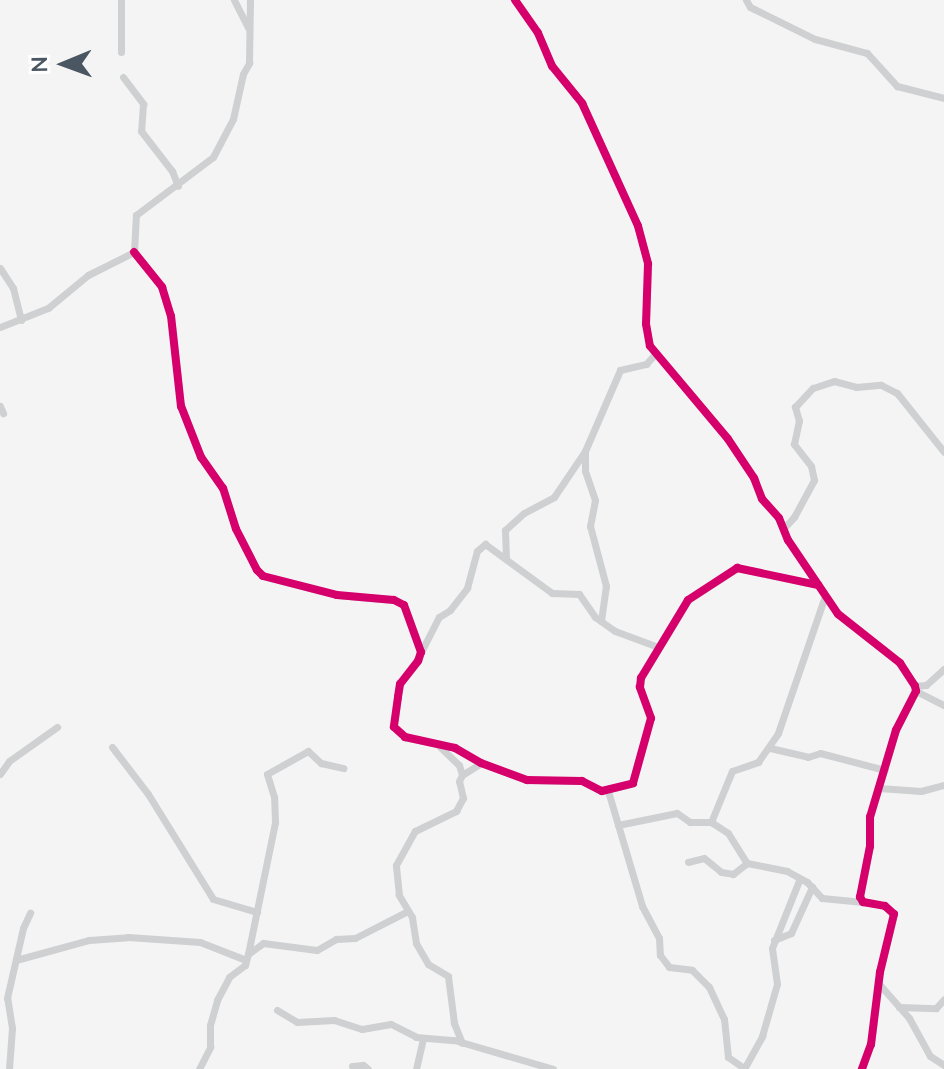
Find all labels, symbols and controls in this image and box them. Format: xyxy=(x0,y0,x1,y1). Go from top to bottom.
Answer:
north arrow xyxy=(24,24,104,104)
text: N xyxy=(25,56,55,73)

